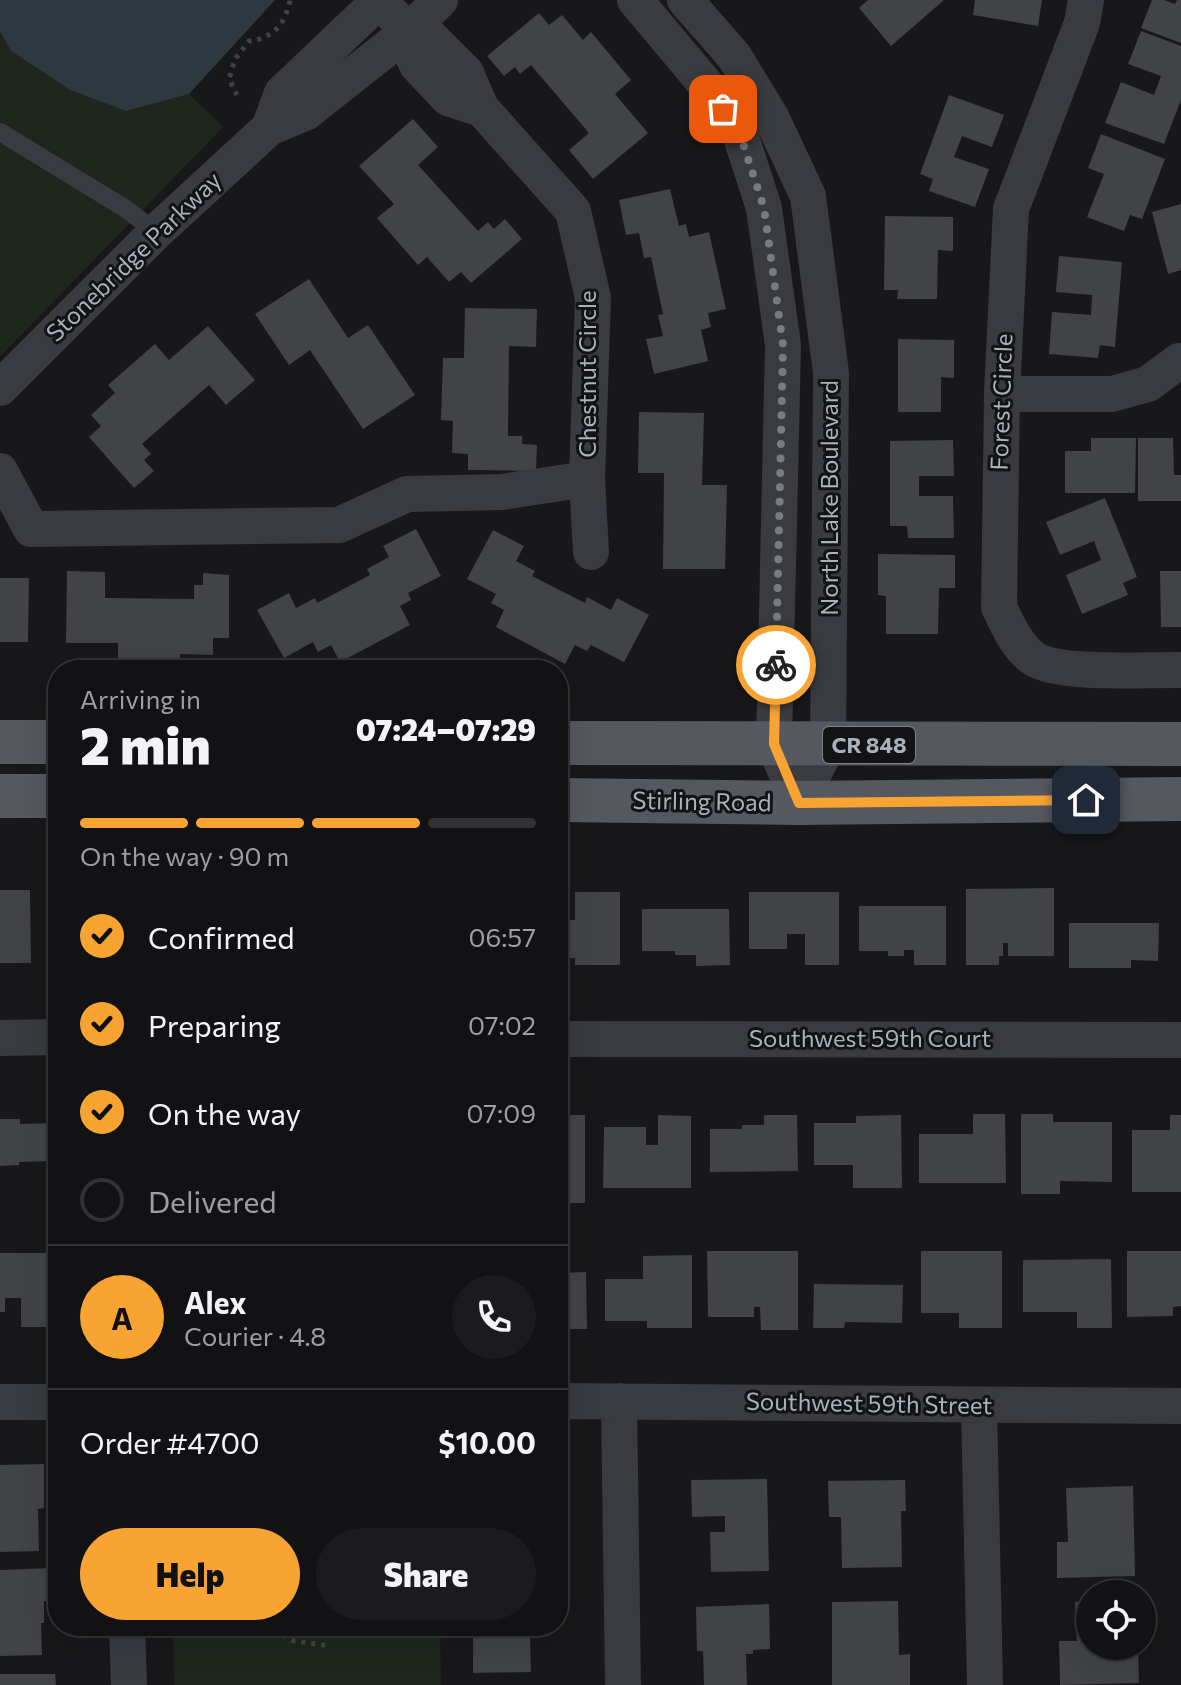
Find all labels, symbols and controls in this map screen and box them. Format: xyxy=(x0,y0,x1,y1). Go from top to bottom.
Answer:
pin xyxy=(689,75,757,143)
icon: bag xyxy=(701,87,745,131)
street label: Stonebridge Parkway xyxy=(39,165,226,347)
street label: Chestnut Circle xyxy=(572,290,601,458)
street label: Forest Circle xyxy=(984,333,1017,471)
street label: North Lake Boulevard xyxy=(814,380,843,616)
courier xyxy=(736,625,816,705)
icon: bike xyxy=(754,643,798,687)
text: Arriving in xyxy=(80,683,201,714)
text: 07:24–07:29 xyxy=(356,710,536,747)
text: 2 min xyxy=(80,712,211,776)
road number: CR 848 xyxy=(823,727,915,763)
pin xyxy=(1052,766,1120,834)
icon: home xyxy=(1064,778,1108,822)
street label: Stirling Road xyxy=(632,785,772,816)
text: On the way · 90 m xyxy=(80,840,289,871)
icon: check xyxy=(80,914,124,958)
text: Confirmed xyxy=(148,918,295,955)
text: 06:57 xyxy=(468,921,536,952)
icon: check xyxy=(80,1002,124,1046)
text: Preparing xyxy=(148,1006,281,1043)
text: 07:02 xyxy=(468,1009,536,1040)
street label: Southwest 59th Court xyxy=(749,1023,991,1052)
icon: check xyxy=(80,1090,124,1134)
text: On the way xyxy=(148,1094,301,1131)
text: 07:09 xyxy=(467,1097,536,1128)
text: Delivered xyxy=(148,1182,277,1219)
button: phone xyxy=(452,1275,536,1359)
text: Alex xyxy=(184,1283,247,1320)
text: A xyxy=(111,1299,133,1336)
text: Courier · 4.8 xyxy=(184,1320,326,1351)
street label: Southwest 59th Street xyxy=(746,1386,993,1419)
text: Order #4700 xyxy=(80,1423,260,1460)
text: $10.00 xyxy=(438,1423,536,1460)
button: Help xyxy=(80,1528,300,1620)
button: Share xyxy=(316,1528,536,1620)
map controls xyxy=(1076,1580,1156,1660)
button: locate xyxy=(1076,1580,1156,1660)

